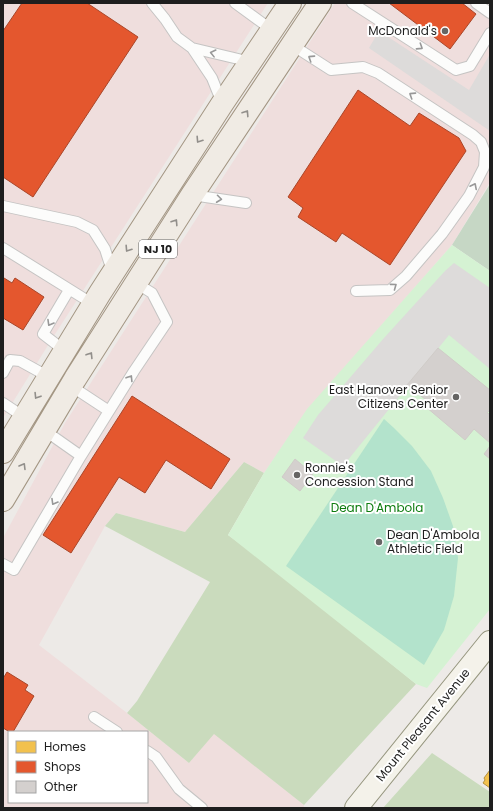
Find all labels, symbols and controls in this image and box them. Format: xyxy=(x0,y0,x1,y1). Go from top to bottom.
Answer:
place label: McDonald's xyxy=(368,22,437,39)
marker: McDonald's xyxy=(440,26,450,36)
one-way arrow xyxy=(416,42,423,50)
one-way arrow xyxy=(209,49,216,58)
one-way arrow xyxy=(308,55,315,62)
one-way arrow xyxy=(409,92,416,100)
one-way arrow xyxy=(241,110,249,117)
one-way arrow xyxy=(197,136,204,143)
one-way arrow xyxy=(469,182,477,190)
one-way arrow xyxy=(216,194,222,203)
one-way arrow xyxy=(170,219,177,226)
road number: NJ 10 xyxy=(139,240,177,258)
one-way arrow xyxy=(126,245,133,252)
one-way arrow xyxy=(389,284,396,291)
one-way arrow xyxy=(47,319,54,326)
one-way arrow xyxy=(85,352,93,359)
one-way arrow xyxy=(125,375,133,382)
place label: East Hanover Senior Citizens Center xyxy=(329,381,449,412)
one-way arrow xyxy=(35,392,42,399)
marker: East Hanover Senior Citizens Center xyxy=(451,392,461,402)
place label: Ronnie's Concession Stand xyxy=(305,459,414,490)
one-way arrow xyxy=(18,463,26,470)
marker: Ronnie's Concession Stand xyxy=(292,470,302,480)
one-way arrow xyxy=(51,498,59,505)
park label: Dean D'Ambola xyxy=(331,499,423,516)
place label: Dean D'Ambola Athletic Field xyxy=(387,526,480,557)
marker: Dean D'Ambola Athletic Field xyxy=(374,537,384,547)
street label: Mount Pleasant Avenue xyxy=(372,665,474,785)
legend xyxy=(8,731,148,803)
text: Homes xyxy=(44,738,86,755)
text: Shops xyxy=(44,758,81,775)
text: Other xyxy=(44,778,78,795)

